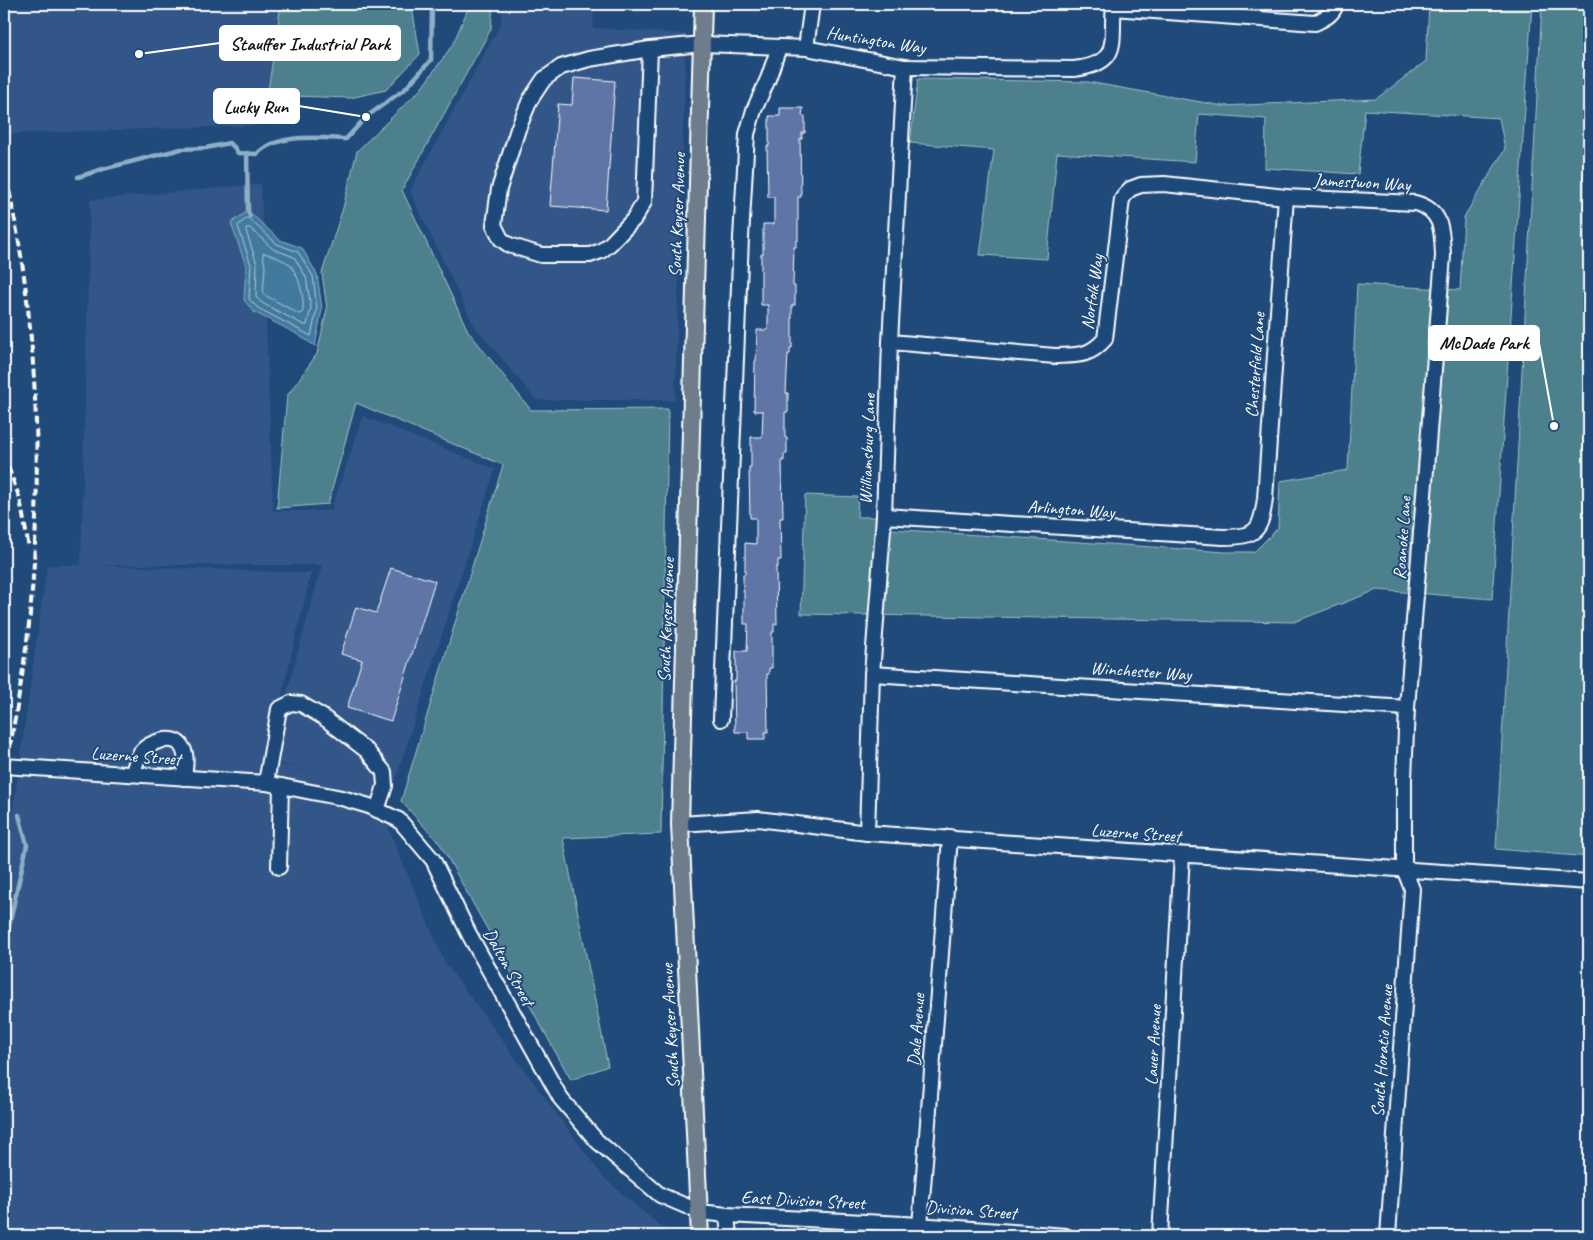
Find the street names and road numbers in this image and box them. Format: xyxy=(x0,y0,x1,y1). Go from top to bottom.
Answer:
street label: Huntington Way xyxy=(825,21,929,59)
street label: South Keyser Avenue xyxy=(664,151,690,278)
street label: Jamestwon Way xyxy=(1312,168,1413,196)
street label: Norfolk Way xyxy=(1076,251,1108,331)
street label: Chesterfield Lane xyxy=(1240,311,1270,418)
street label: Williamsburg Lane xyxy=(854,392,880,505)
street label: Arlington Way xyxy=(1027,495,1117,523)
street label: Roanoke Lane xyxy=(1388,495,1416,580)
street label: South Keyser Avenue xyxy=(653,556,679,683)
street label: Winchester Way xyxy=(1090,657,1194,686)
street label: Luzerne Street xyxy=(91,742,185,770)
street label: Luzerne Street xyxy=(1091,819,1185,847)
street label: Dalton Street xyxy=(479,924,541,1012)
street label: South Keyser Avenue xyxy=(656,962,684,1089)
street label: South Horatio Avenue xyxy=(1366,983,1398,1118)
street label: Dale Avenue xyxy=(902,992,930,1067)
street label: Lauer Avenue xyxy=(1140,1003,1166,1086)
street label: East Division Street xyxy=(740,1186,868,1214)
street label: Division Street xyxy=(925,1196,1020,1224)

